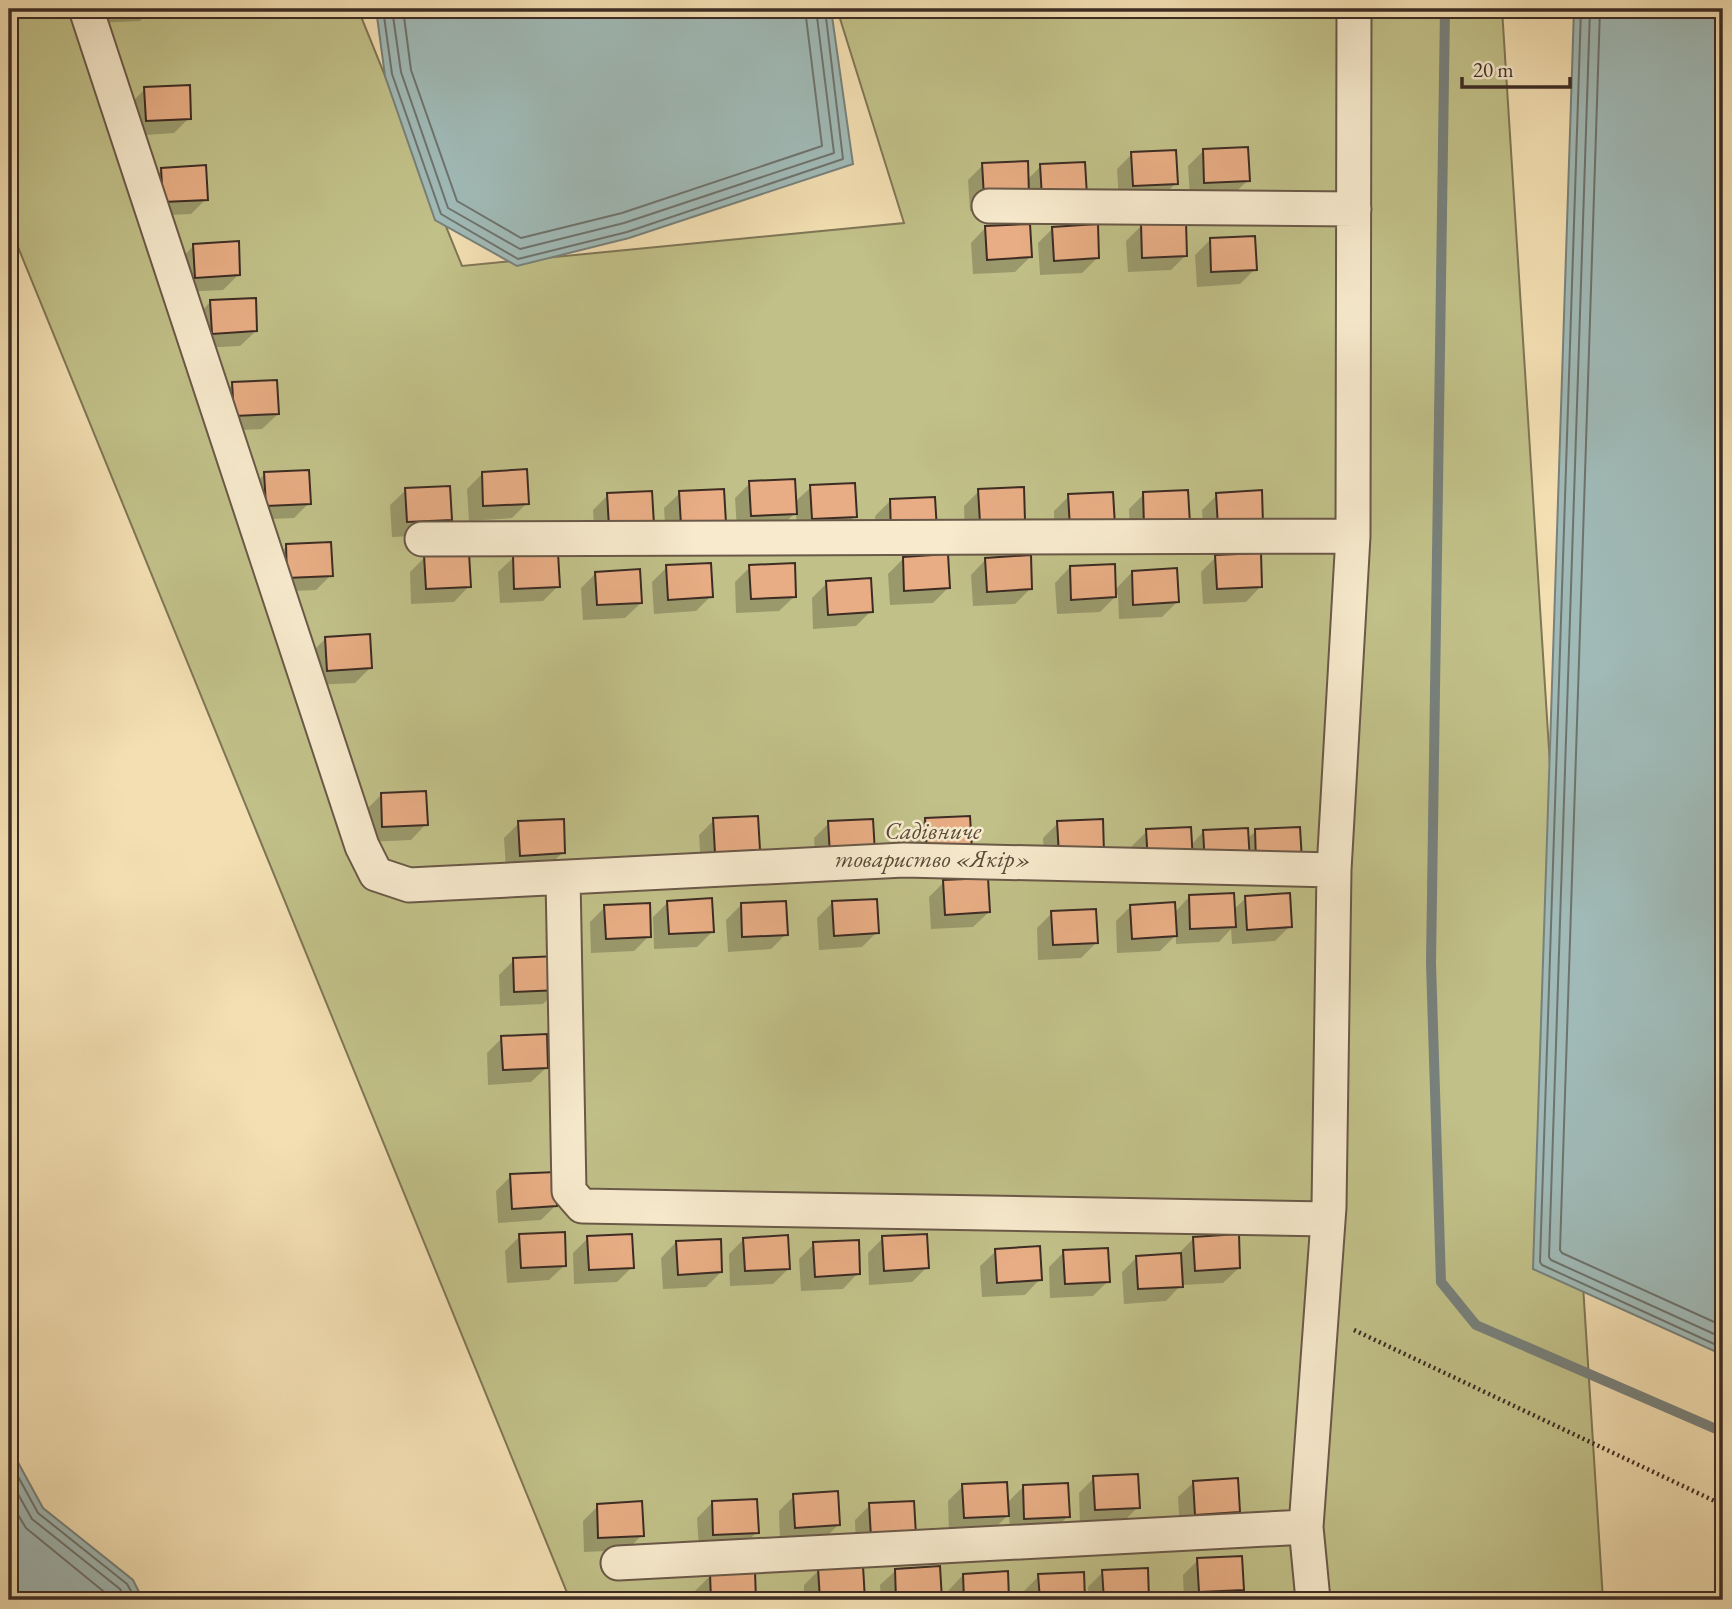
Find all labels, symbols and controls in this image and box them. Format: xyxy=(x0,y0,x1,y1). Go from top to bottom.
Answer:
scale bar xyxy=(1462,46,1571,90)
text: 20 m xyxy=(1473,56,1514,83)
park label: Садівниче товариство «Якір» xyxy=(835,815,1031,874)

